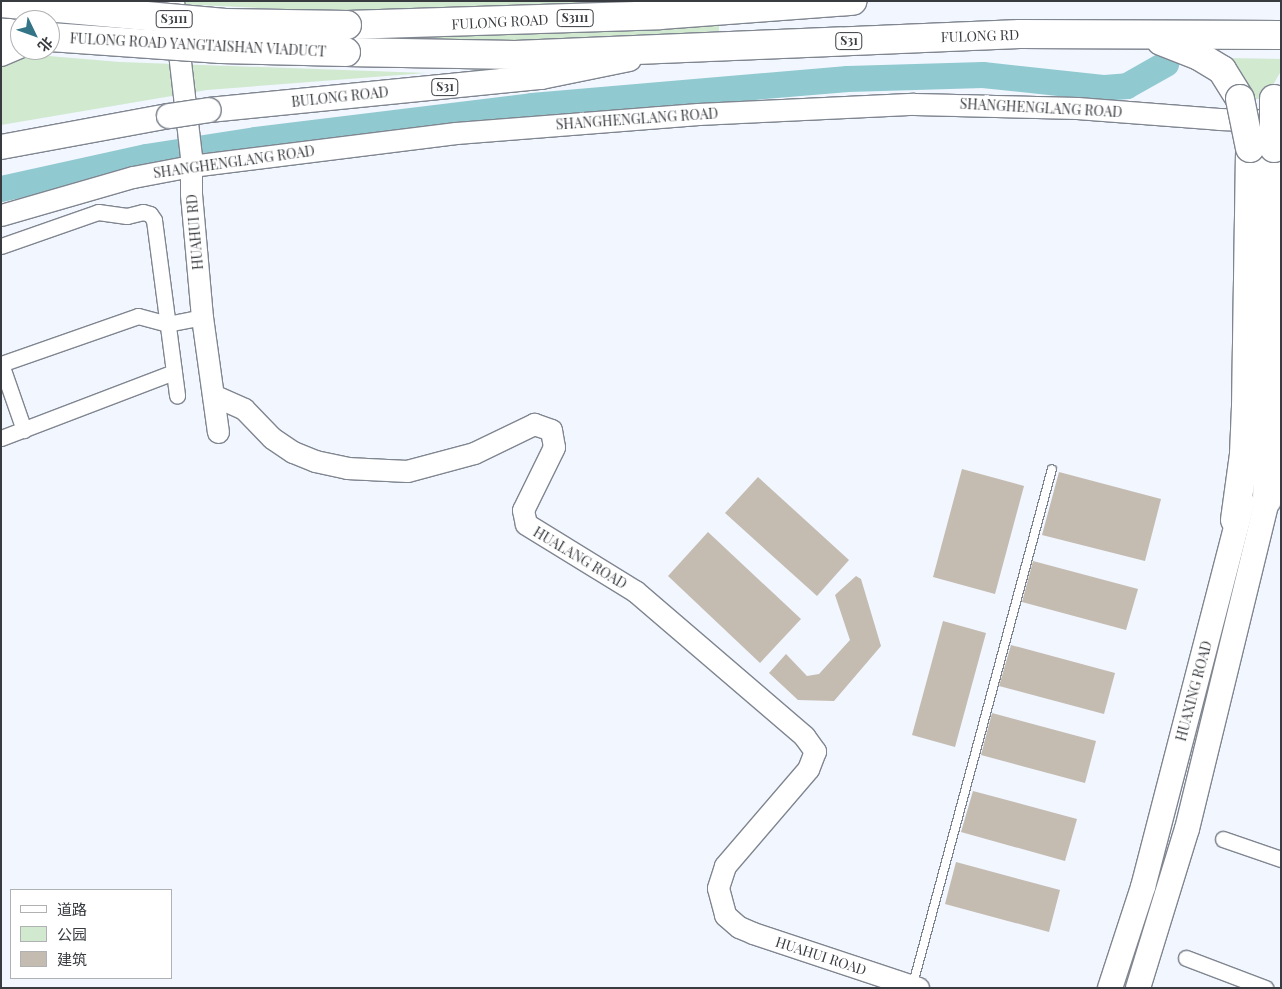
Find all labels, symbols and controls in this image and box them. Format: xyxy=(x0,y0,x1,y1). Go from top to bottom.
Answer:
road number: S3111 xyxy=(556,8,594,28)
north arrow xyxy=(10,10,60,60)
road number: S3111 xyxy=(155,10,193,28)
street label: FULONG ROAD xyxy=(451,11,549,33)
street label: FULONG RD xyxy=(941,26,1019,46)
street label: FULONG ROAD YANGTAISHAN VIADUCT xyxy=(69,30,327,60)
road number: S31 xyxy=(835,31,863,50)
text: 北 xyxy=(34,33,58,56)
road number: S31 xyxy=(431,77,459,96)
street label: BULONG ROAD xyxy=(291,84,389,110)
street label: SHANGHENGLANG ROAD xyxy=(959,95,1123,121)
street label: SHANGHENGLANG ROAD xyxy=(555,105,719,133)
street label: SHANGHENGLANG ROAD xyxy=(152,142,316,182)
street label: HUAHUI RD xyxy=(183,193,207,271)
street label: HUALANG ROAD xyxy=(530,523,630,593)
street label: HUAXING ROAD xyxy=(1173,639,1215,743)
legend xyxy=(10,889,172,979)
text: 道路 xyxy=(57,899,87,919)
text: 公园 xyxy=(57,924,87,944)
street label: HUAHUI ROAD xyxy=(773,933,869,979)
text: 建筑 xyxy=(57,949,87,969)

